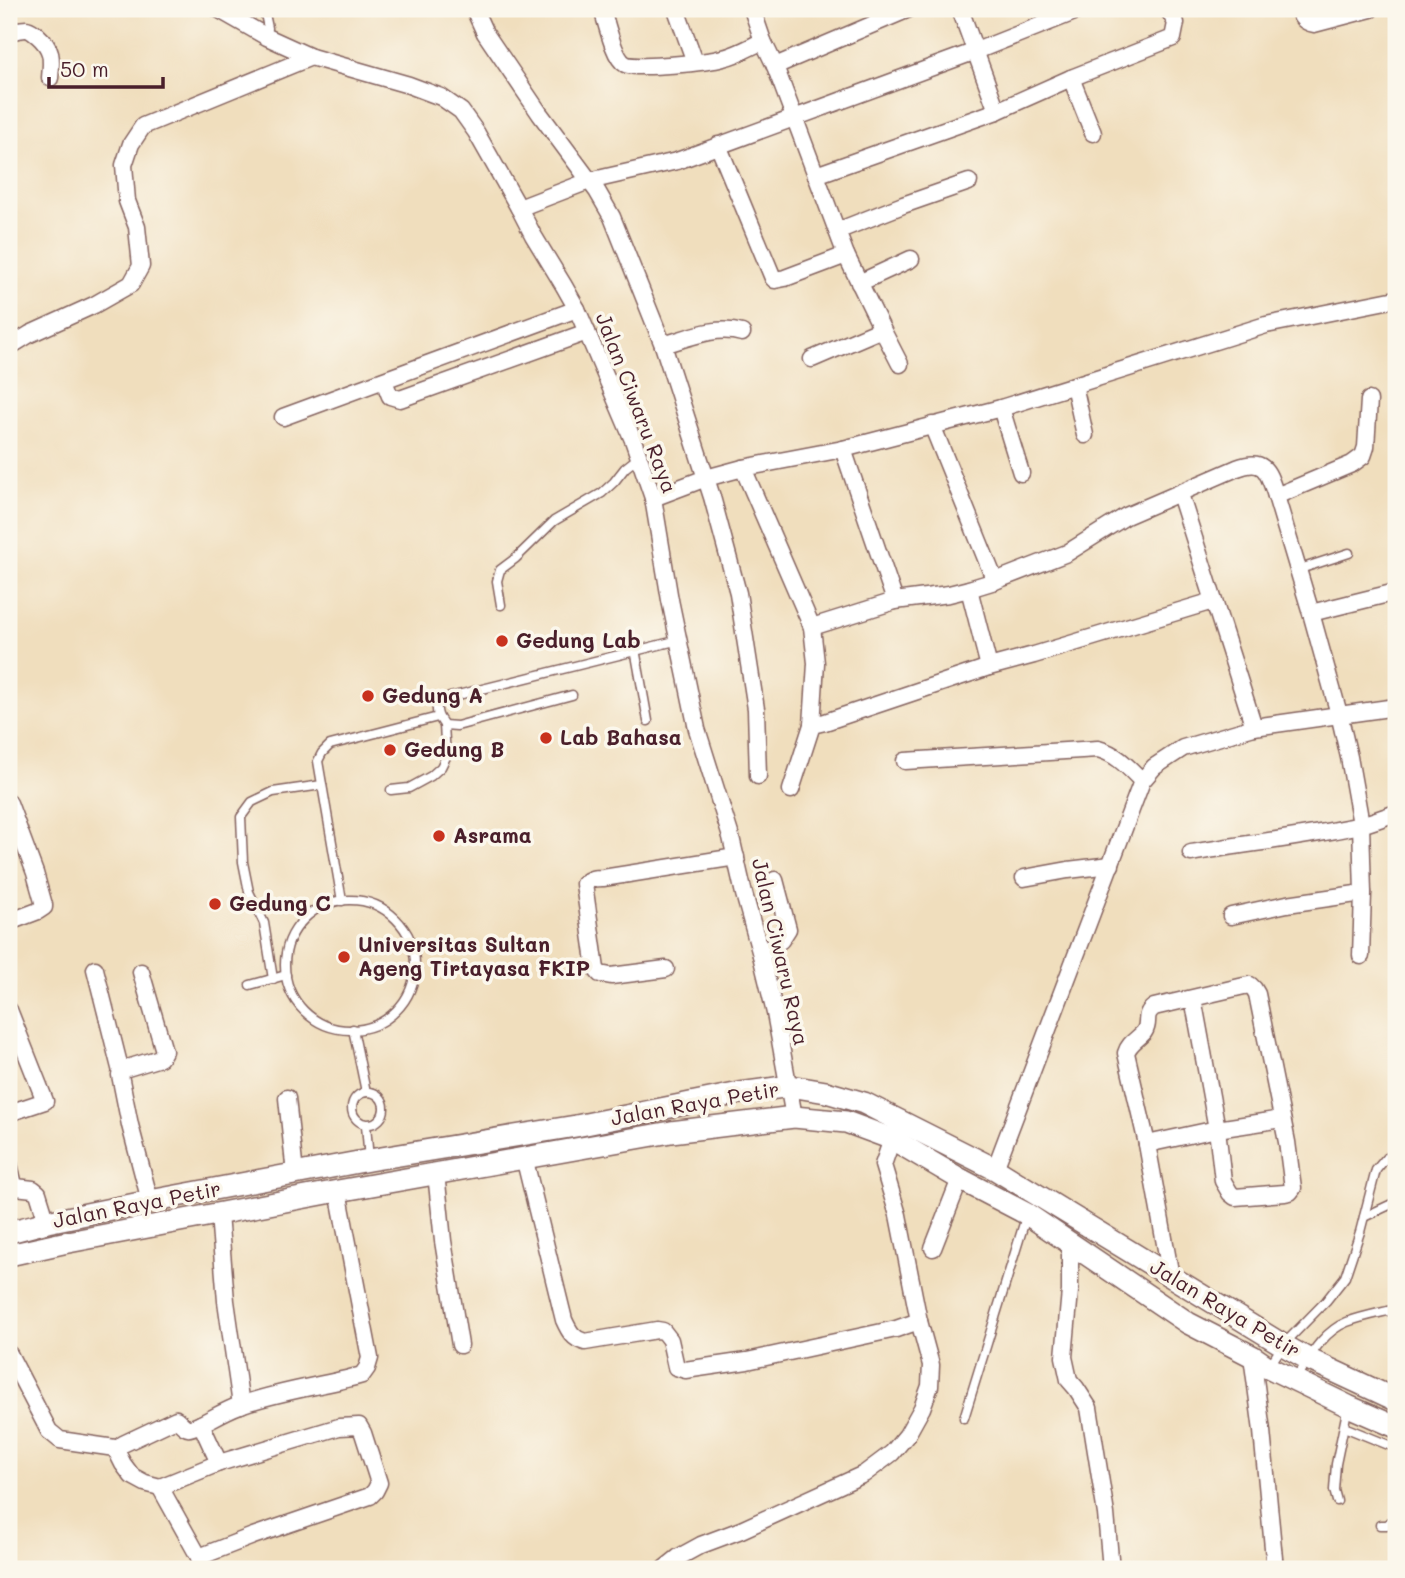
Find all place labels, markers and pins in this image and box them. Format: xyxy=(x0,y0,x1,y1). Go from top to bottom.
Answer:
place label: Gedung Lab xyxy=(516,626,641,653)
marker: Gedung Lab xyxy=(494,633,510,649)
place label: Gedung A xyxy=(382,681,483,708)
marker: Gedung A xyxy=(360,688,376,704)
place label: Lab Bahasa xyxy=(560,723,682,750)
marker: Lab Bahasa xyxy=(538,730,554,746)
place label: Gedung B xyxy=(404,735,504,762)
marker: Gedung B xyxy=(382,742,398,758)
place label: Asrama xyxy=(453,821,532,848)
marker: Asrama xyxy=(431,828,447,844)
place label: Gedung C xyxy=(229,889,331,916)
marker: Gedung C xyxy=(207,896,223,912)
place label: Universitas Sultan Ageng Tirtayasa FKIP xyxy=(358,930,590,982)
marker: Universitas Sultan Ageng Tirtayasa FKIP xyxy=(336,949,352,965)

